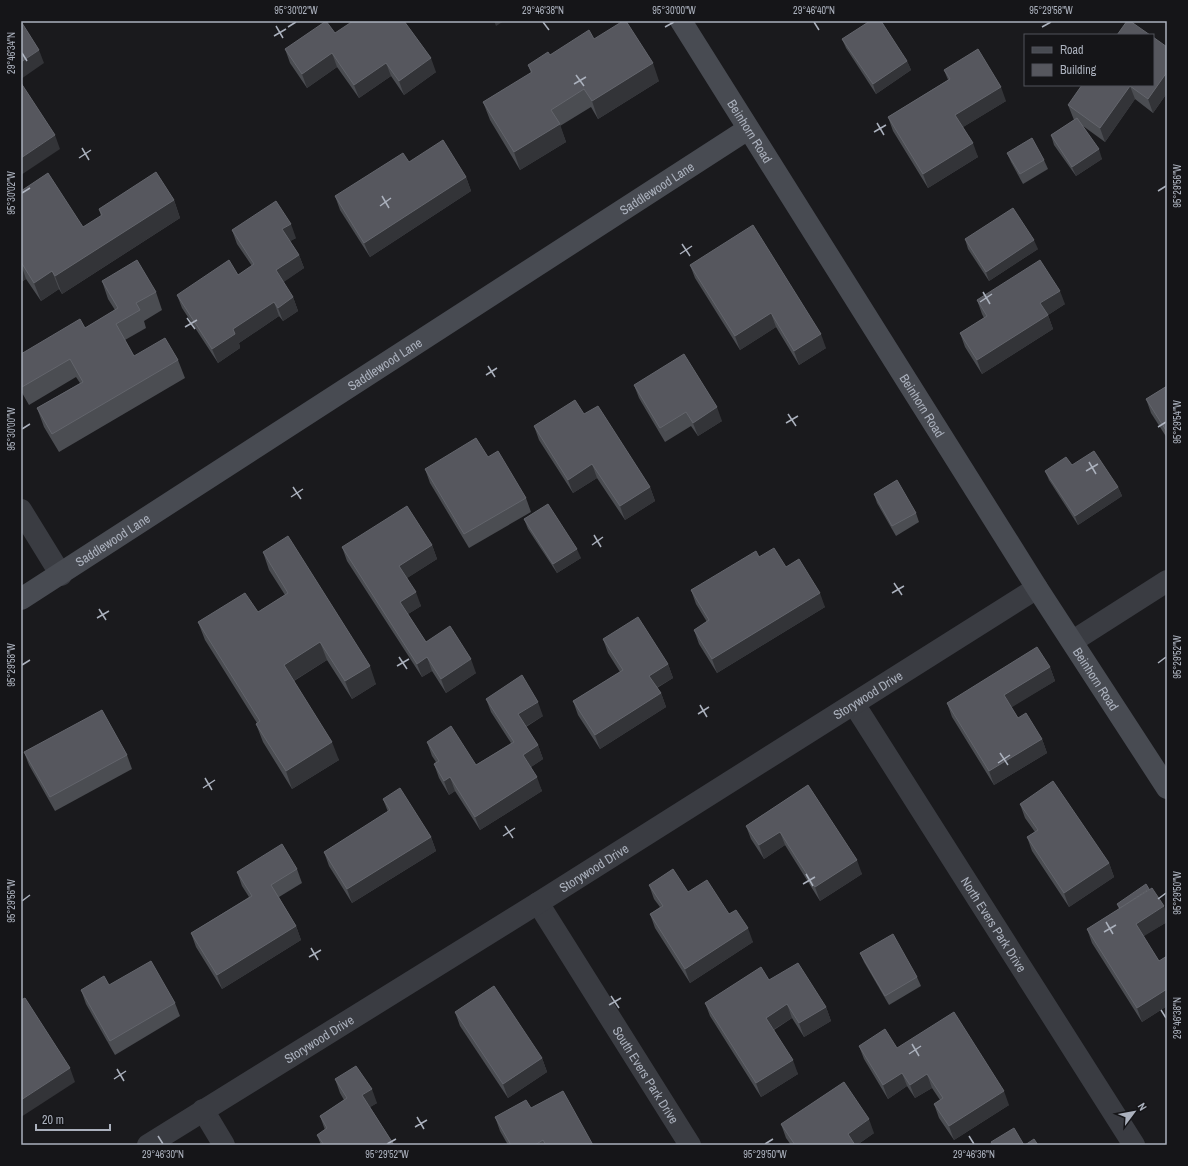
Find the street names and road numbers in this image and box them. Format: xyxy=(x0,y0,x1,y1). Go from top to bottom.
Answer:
street label: Beinhorn Road xyxy=(724,96,776,166)
street label: Saddlewood Lane xyxy=(616,158,697,218)
street label: Saddlewood Lane xyxy=(344,334,425,394)
street label: Beinhorn Road xyxy=(896,371,949,440)
street label: Saddlewood Lane xyxy=(72,509,153,570)
street label: Beinhorn Road xyxy=(1069,644,1123,714)
street label: Storywood Drive xyxy=(830,667,906,723)
street label: Storywood Drive xyxy=(556,839,632,896)
street label: North Evers Park Drive xyxy=(957,873,1031,975)
street label: Storywood Drive xyxy=(281,1011,357,1067)
street label: South Evers Park Drive xyxy=(609,1023,683,1127)

